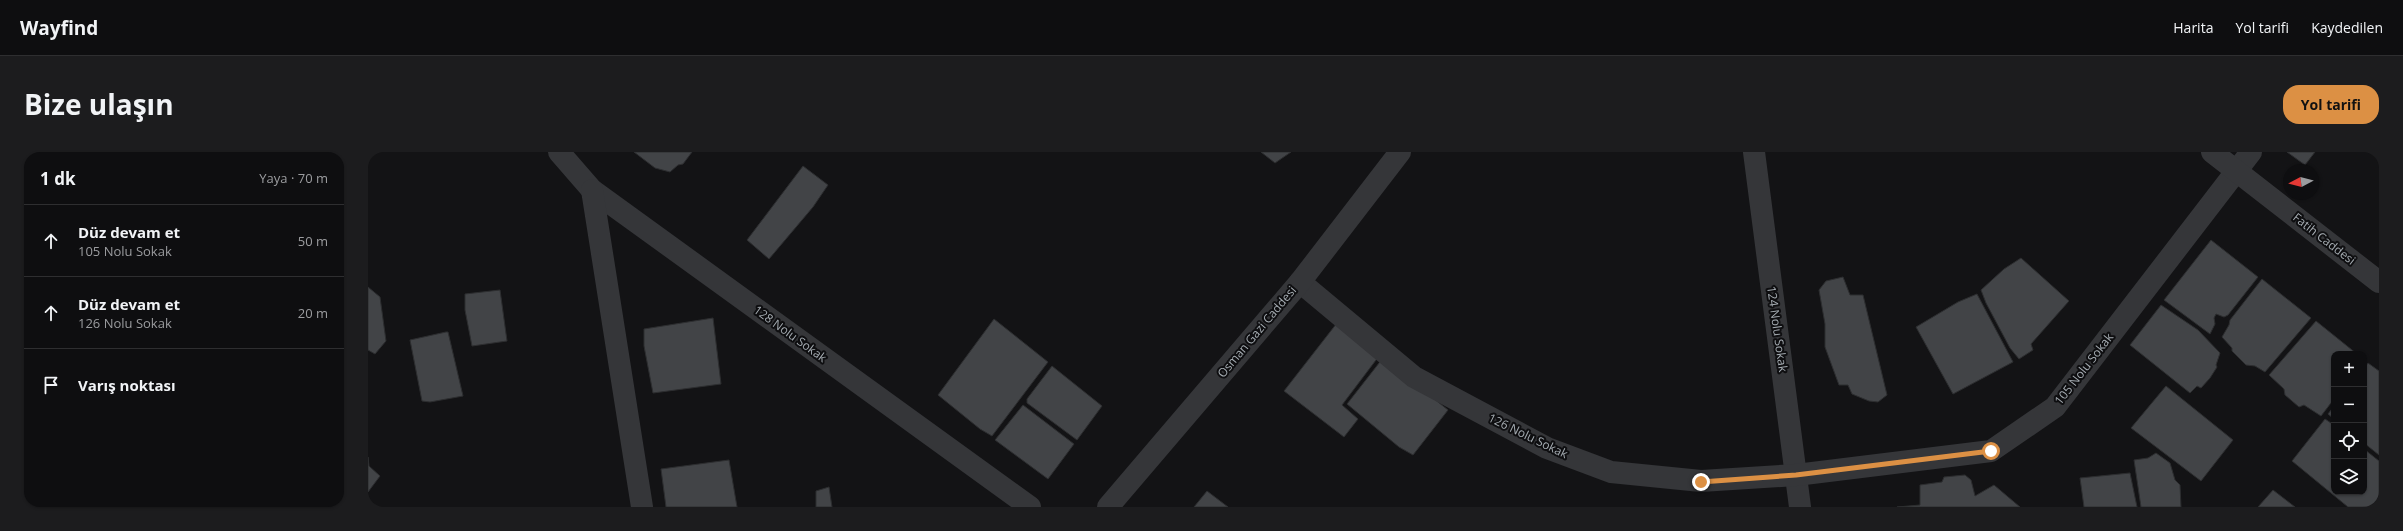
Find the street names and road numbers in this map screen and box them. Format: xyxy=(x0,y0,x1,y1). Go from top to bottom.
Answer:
street label: Fatih Caddesi xyxy=(2290,209,2359,268)
street label: Osman Gazi Caddesi xyxy=(1213,282,1300,381)
street label: 124 Nolu Sokak xyxy=(1763,285,1792,374)
street label: 128 Nolu Sokak xyxy=(750,301,831,366)
street label: 105 Nolu Sokak xyxy=(2050,329,2117,408)
street label: 126 Nolu Sokak xyxy=(1486,409,1571,462)

